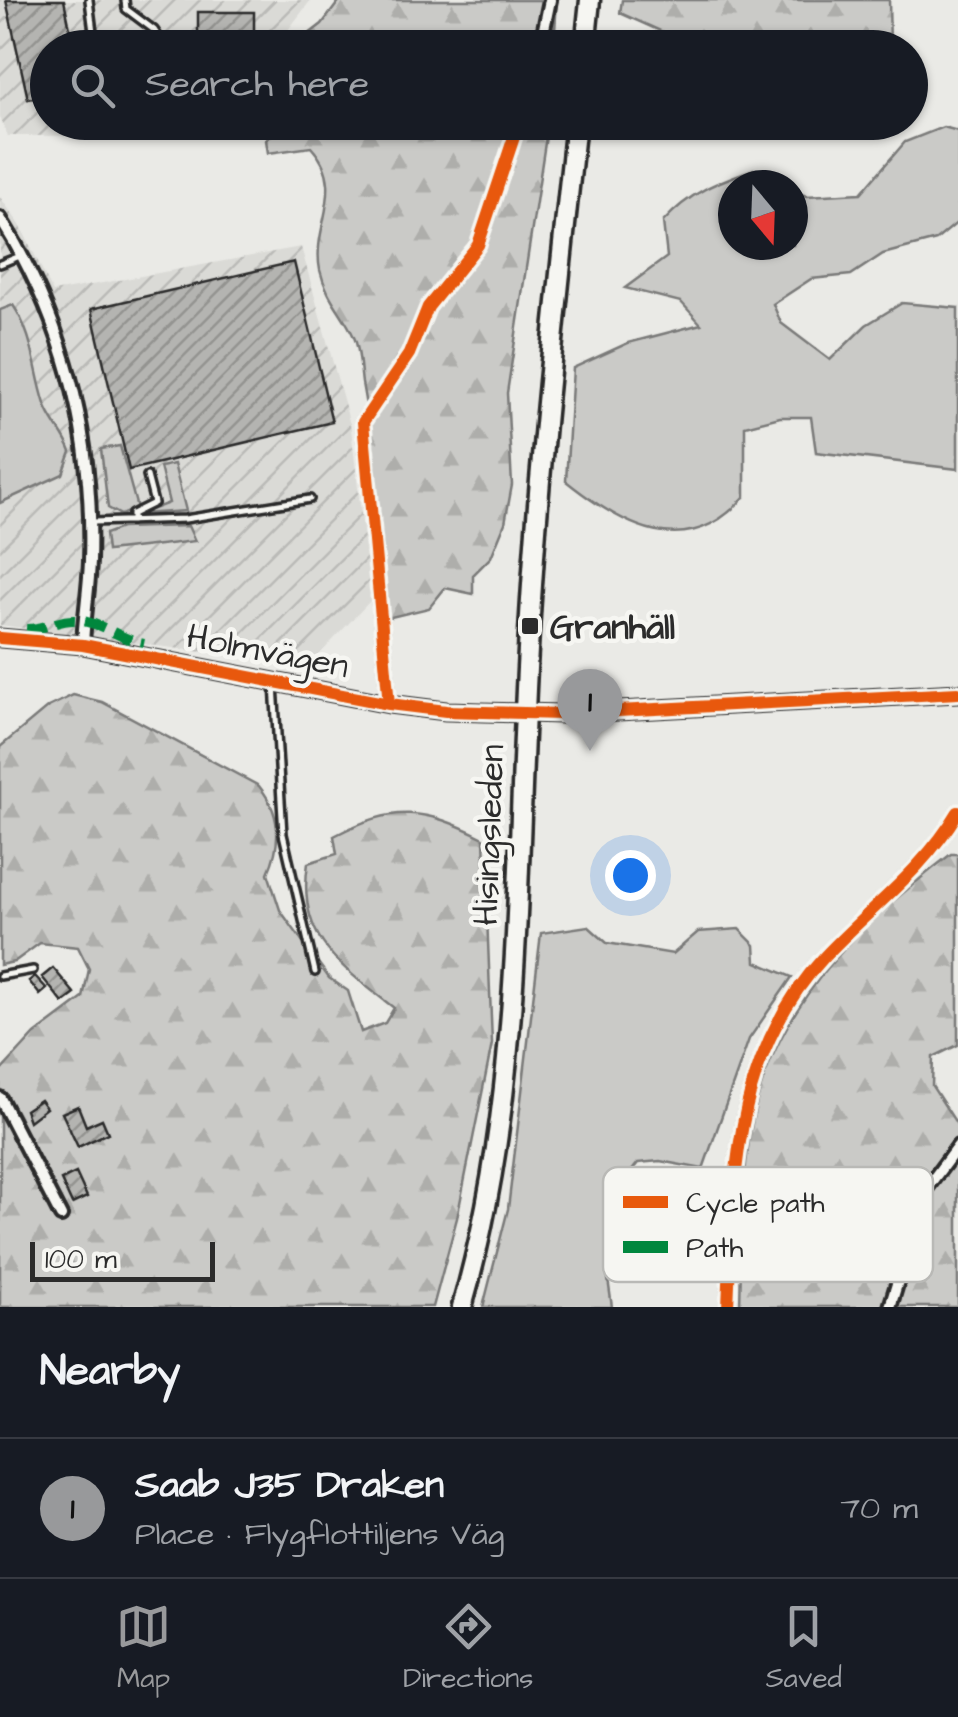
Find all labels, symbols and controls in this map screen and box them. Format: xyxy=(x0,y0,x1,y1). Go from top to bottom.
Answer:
search box xyxy=(30,30,928,140)
icon: search xyxy=(65,58,120,113)
text: Search here xyxy=(145,59,369,111)
north arrow xyxy=(718,170,808,260)
place label: Granhäll xyxy=(550,603,675,652)
street label: Holmvägen xyxy=(182,612,353,693)
marker: Granhäll xyxy=(519,615,541,637)
pin: 1 xyxy=(558,668,622,751)
street label: Hisingsleden xyxy=(462,744,519,927)
your location xyxy=(605,850,656,901)
legend xyxy=(603,1167,933,1282)
text: Cycle path xyxy=(686,1184,825,1225)
text: Path xyxy=(686,1229,743,1268)
scale bar xyxy=(30,1237,215,1282)
text: 100 m xyxy=(45,1240,117,1279)
text: Nearby xyxy=(40,1343,180,1401)
text: Saab J35 Draken xyxy=(135,1460,444,1512)
text: 1 xyxy=(70,1486,75,1531)
text: 70 m xyxy=(840,1486,918,1531)
text: Place · Flygflottiljens Väg xyxy=(135,1512,504,1557)
tab: Map xyxy=(116,1599,171,1698)
tab: Directions xyxy=(403,1599,533,1698)
tab: Saved xyxy=(766,1599,842,1698)

